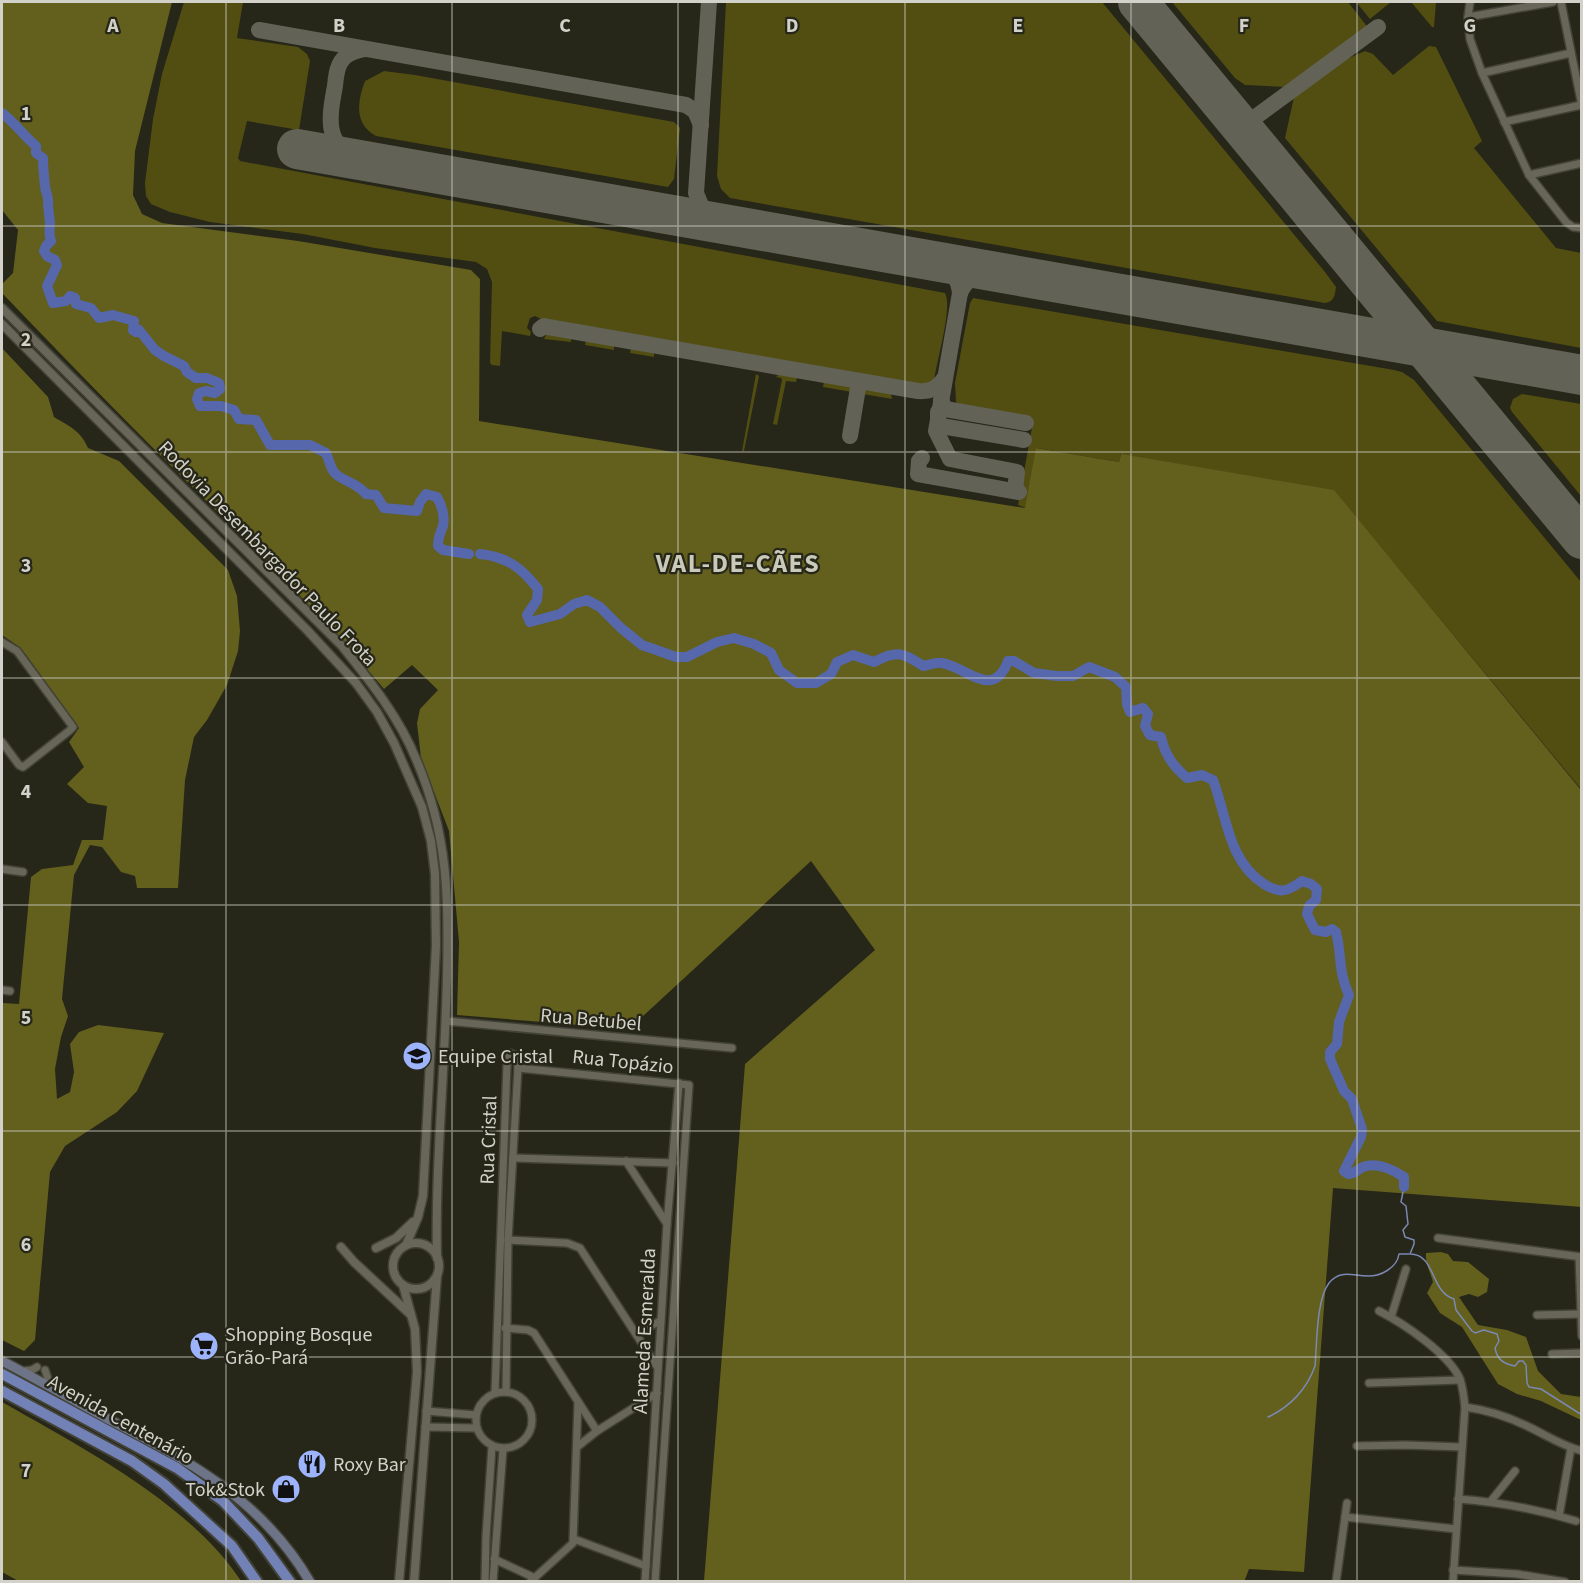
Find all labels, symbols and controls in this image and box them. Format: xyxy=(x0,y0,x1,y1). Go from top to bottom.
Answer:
text: A xyxy=(106,12,119,40)
text: B xyxy=(333,12,345,40)
text: C xyxy=(559,12,571,40)
text: D xyxy=(786,12,798,40)
text: E xyxy=(1013,12,1023,40)
text: F xyxy=(1239,12,1249,40)
text: G xyxy=(1464,12,1476,40)
text: 1 xyxy=(21,100,31,128)
text: 2 xyxy=(21,326,31,354)
street label: Rodovia Desembargador Paulo Frota xyxy=(152,435,383,673)
district label: VAL-DE-CÃES xyxy=(655,545,820,582)
text: 3 xyxy=(21,552,31,580)
text: 4 xyxy=(21,778,32,806)
street label: Rua Betubel xyxy=(539,1002,643,1038)
text: 5 xyxy=(21,1004,31,1032)
school or university icon: Equipe Cristal xyxy=(401,1040,433,1072)
place label: Equipe Cristal xyxy=(438,1043,553,1071)
street label: Rua Topázio xyxy=(571,1043,675,1081)
street label: Rua Cristal xyxy=(473,1095,505,1185)
text: 6 xyxy=(21,1231,31,1259)
street label: Alameda Esmeralda xyxy=(627,1247,663,1415)
place label: Shopping Bosque Grão-Pará xyxy=(225,1321,372,1372)
supermarket icon: Shopping Bosque Grão-Pará xyxy=(188,1330,220,1362)
street label: Avenida Centenário xyxy=(42,1368,199,1472)
restaurant icon: Roxy Bar xyxy=(296,1448,328,1480)
place label: Roxy Bar xyxy=(333,1451,406,1479)
text: 7 xyxy=(21,1457,31,1485)
shop icon: Tok&Stok xyxy=(270,1473,302,1505)
place label: Tok&Stok xyxy=(185,1476,265,1504)

